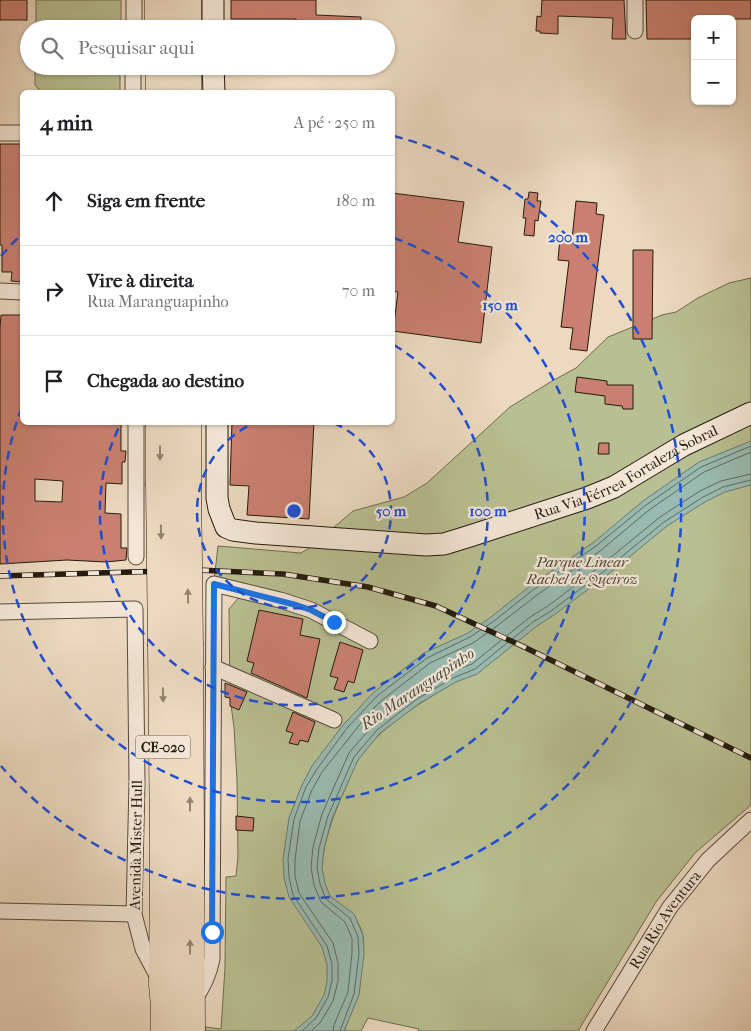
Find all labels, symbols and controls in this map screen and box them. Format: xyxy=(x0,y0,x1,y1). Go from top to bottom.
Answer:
map controls xyxy=(691,15,736,105)
button: + xyxy=(691,15,736,60)
search box xyxy=(20,20,395,75)
icon: search xyxy=(38,34,66,62)
text: Pesquisar aqui xyxy=(78,37,195,59)
button: − xyxy=(691,60,736,105)
text: 4 min xyxy=(40,111,93,135)
text: A pé · 250 m xyxy=(294,113,375,132)
icon: ahead xyxy=(40,187,68,215)
text: Siga em frente xyxy=(87,190,205,212)
text: 180 m xyxy=(336,191,375,210)
text: 200 m xyxy=(548,228,588,246)
text: Vire à direita xyxy=(87,270,194,292)
icon: right xyxy=(40,277,68,305)
text: 70 m xyxy=(342,281,375,300)
text: Rua Maranguapinho xyxy=(87,292,229,311)
text: 150 m xyxy=(482,296,518,314)
icon: arrive xyxy=(40,367,68,395)
text: Chegada ao destino xyxy=(87,370,244,392)
street label: Rua Via Férrea Fortaleza Sobral xyxy=(532,421,721,524)
one-way arrow xyxy=(156,445,164,461)
centre of rings xyxy=(285,502,303,520)
text: 50 m xyxy=(376,502,407,520)
text: 100 m xyxy=(469,502,507,520)
one-way arrow xyxy=(157,524,165,540)
park label: Parque Linear Rachel de Queiroz xyxy=(525,553,638,588)
one-way arrow xyxy=(184,588,192,604)
route end xyxy=(323,611,346,634)
water label: Rio Maranguapinho xyxy=(356,643,478,734)
one-way arrow xyxy=(159,687,167,703)
road number: CE-020 xyxy=(136,736,190,759)
street label: Avenida Mister Hull xyxy=(126,780,146,911)
one-way arrow xyxy=(186,795,194,811)
street label: Rua Rio Aventura xyxy=(625,866,705,972)
route start xyxy=(201,921,224,944)
one-way arrow xyxy=(186,938,194,954)

